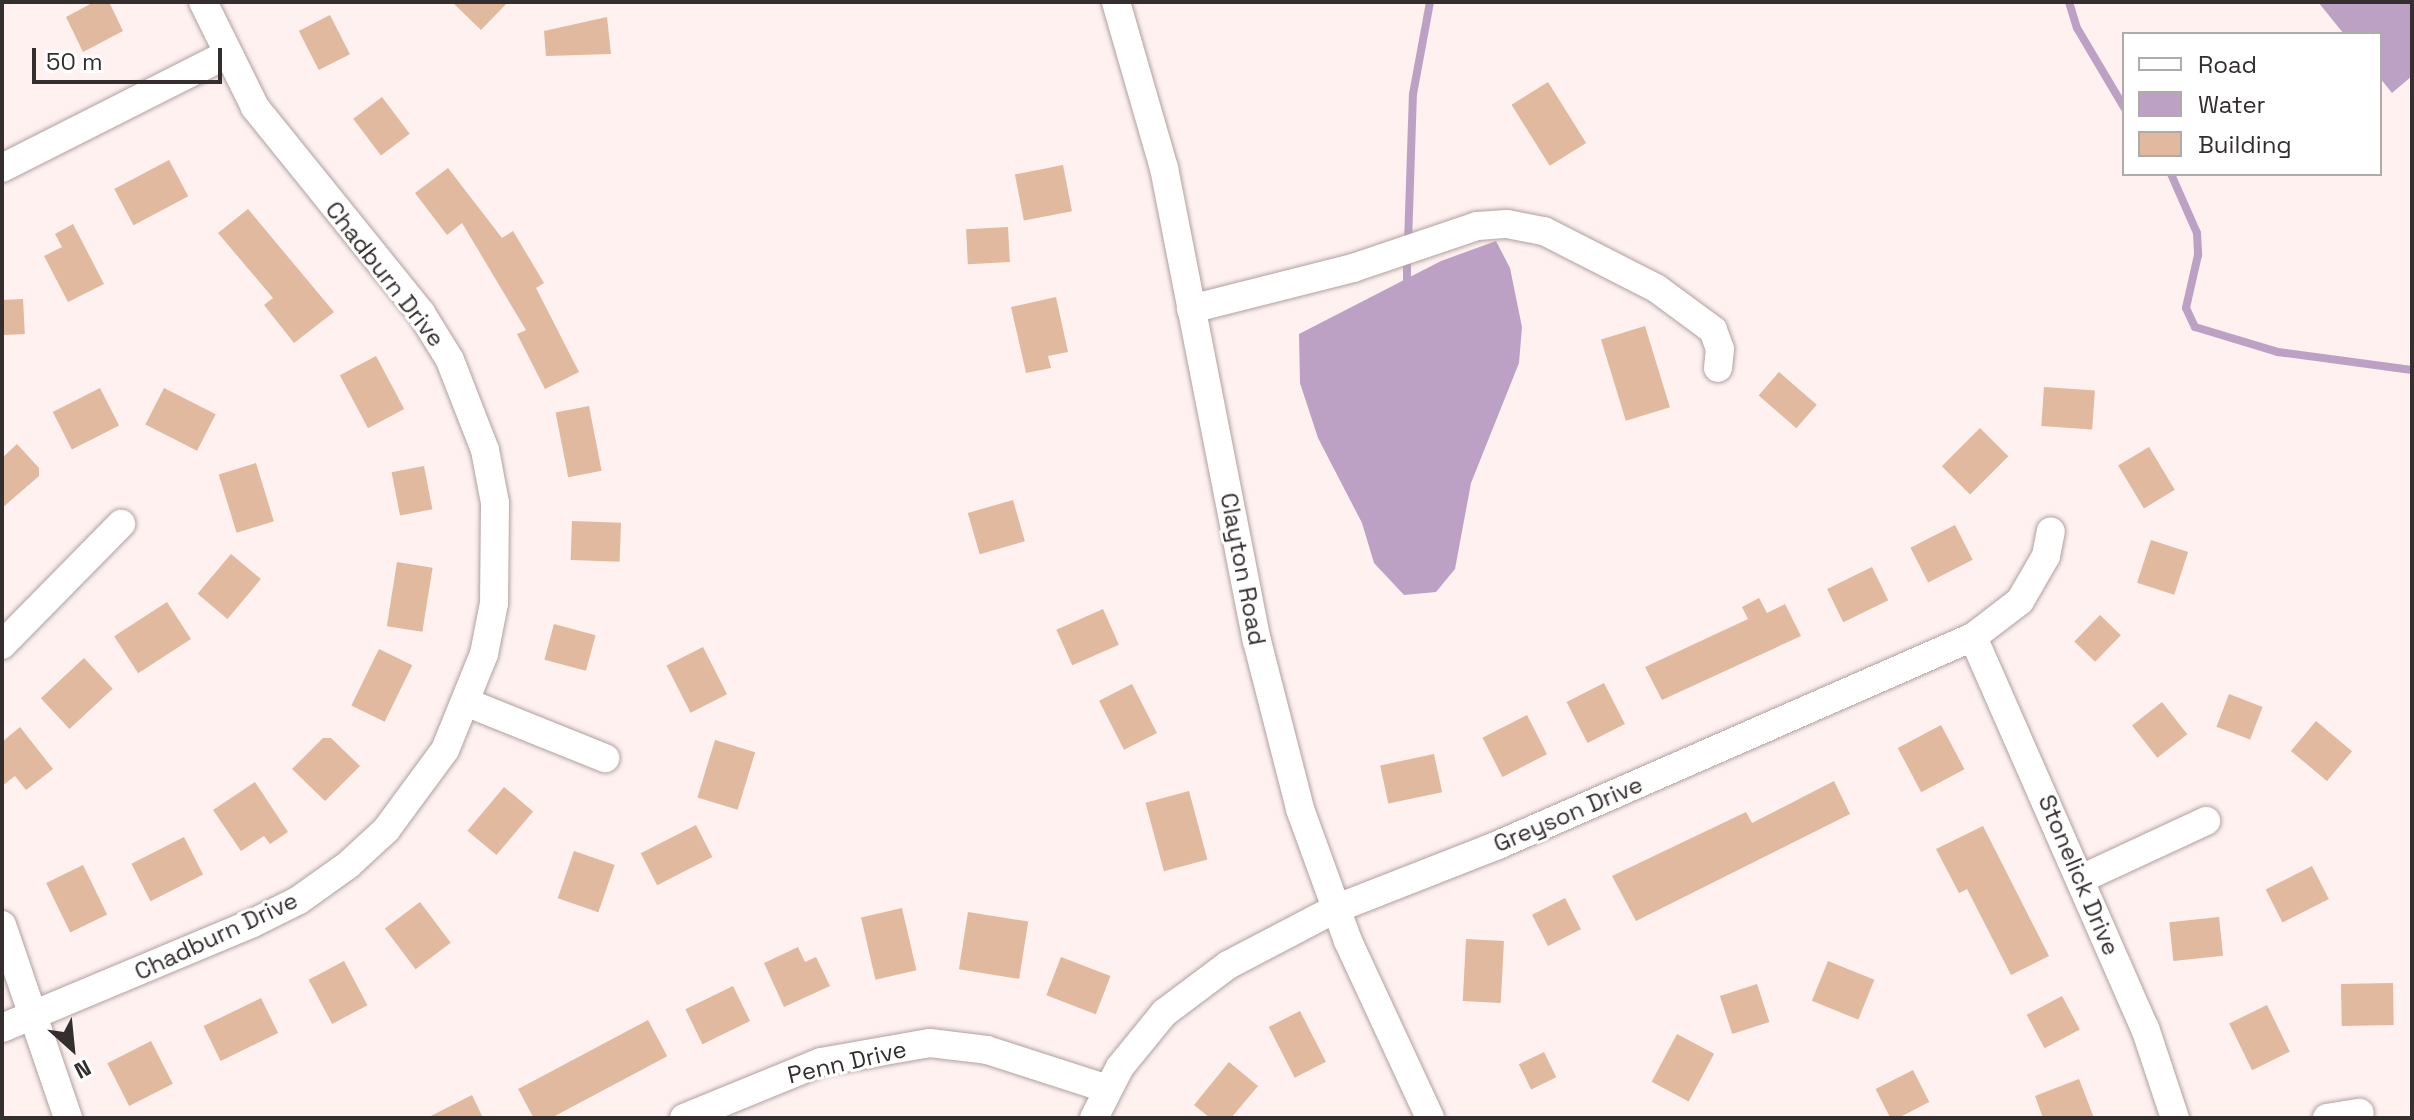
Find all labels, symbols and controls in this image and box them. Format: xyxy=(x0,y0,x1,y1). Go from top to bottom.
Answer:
scale bar xyxy=(36,32,226,82)
legend xyxy=(2122,32,2382,176)
text: 50 m xyxy=(46,46,103,77)
text: Road xyxy=(2198,49,2257,80)
text: Water xyxy=(2198,89,2266,120)
text: Building xyxy=(2198,129,2292,160)
street label: Chadburn Drive xyxy=(319,196,451,352)
street label: Clayton Road xyxy=(1214,490,1272,648)
street label: Greyson Drive xyxy=(1489,770,1647,858)
street label: Stonelick Drive xyxy=(2032,790,2126,960)
street label: Chadburn Drive xyxy=(130,886,302,986)
north arrow xyxy=(32,1008,112,1088)
street label: Penn Drive xyxy=(785,1034,909,1090)
text: N xyxy=(70,1054,96,1085)

